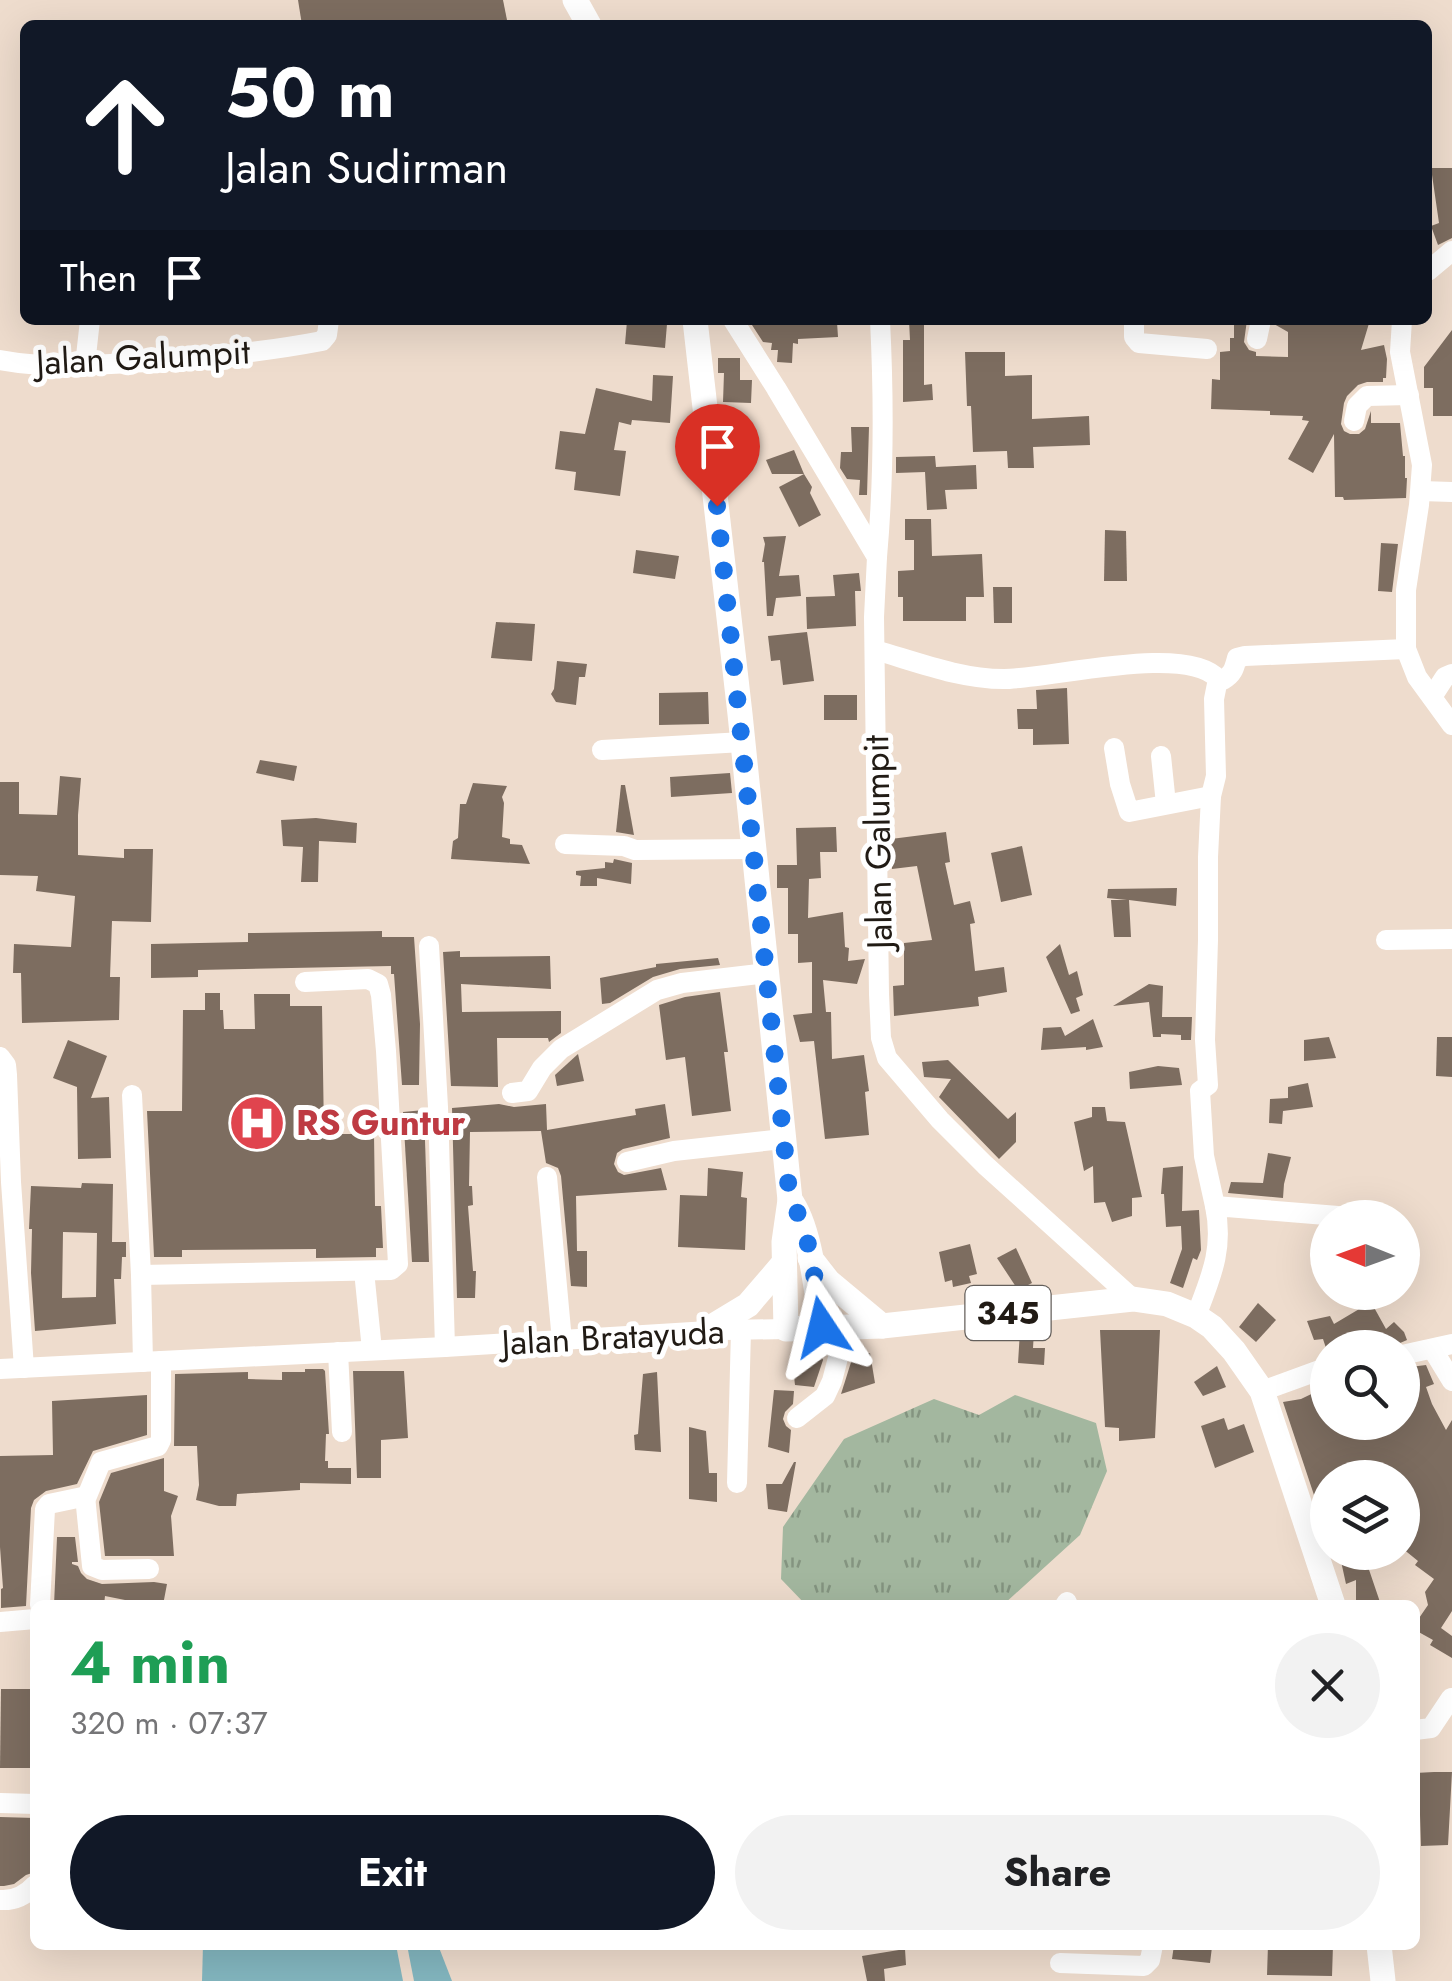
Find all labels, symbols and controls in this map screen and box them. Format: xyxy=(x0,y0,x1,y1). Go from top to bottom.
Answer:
text: 50 m xyxy=(225,42,395,143)
icon: ahead xyxy=(60,60,190,190)
text: Jalan Sudirman xyxy=(225,135,508,200)
text: Then xyxy=(60,250,137,305)
icon: arrive xyxy=(157,250,212,305)
street label: Jalan Galumpit xyxy=(31,326,252,388)
pin xyxy=(675,404,760,507)
icon: arrive xyxy=(690,419,745,474)
street label: Jalan Galumpit xyxy=(851,734,905,953)
hospital icon: RS Guntur xyxy=(227,1093,287,1153)
place label: RS Guntur xyxy=(296,1098,466,1148)
north arrow xyxy=(1310,1200,1420,1310)
map controls xyxy=(1310,1200,1420,1570)
position arrow xyxy=(770,1275,874,1379)
road number: 345 xyxy=(966,1286,1050,1340)
street label: Jalan Bratayuda xyxy=(496,1306,726,1368)
button: search xyxy=(1310,1330,1420,1440)
button: layers xyxy=(1310,1460,1420,1570)
text: 4 min xyxy=(70,1619,230,1706)
button: close xyxy=(1275,1633,1380,1738)
text: 320 m · 07:37 xyxy=(70,1700,268,1746)
button: Exit xyxy=(70,1815,715,1930)
button: Share xyxy=(735,1815,1380,1930)

